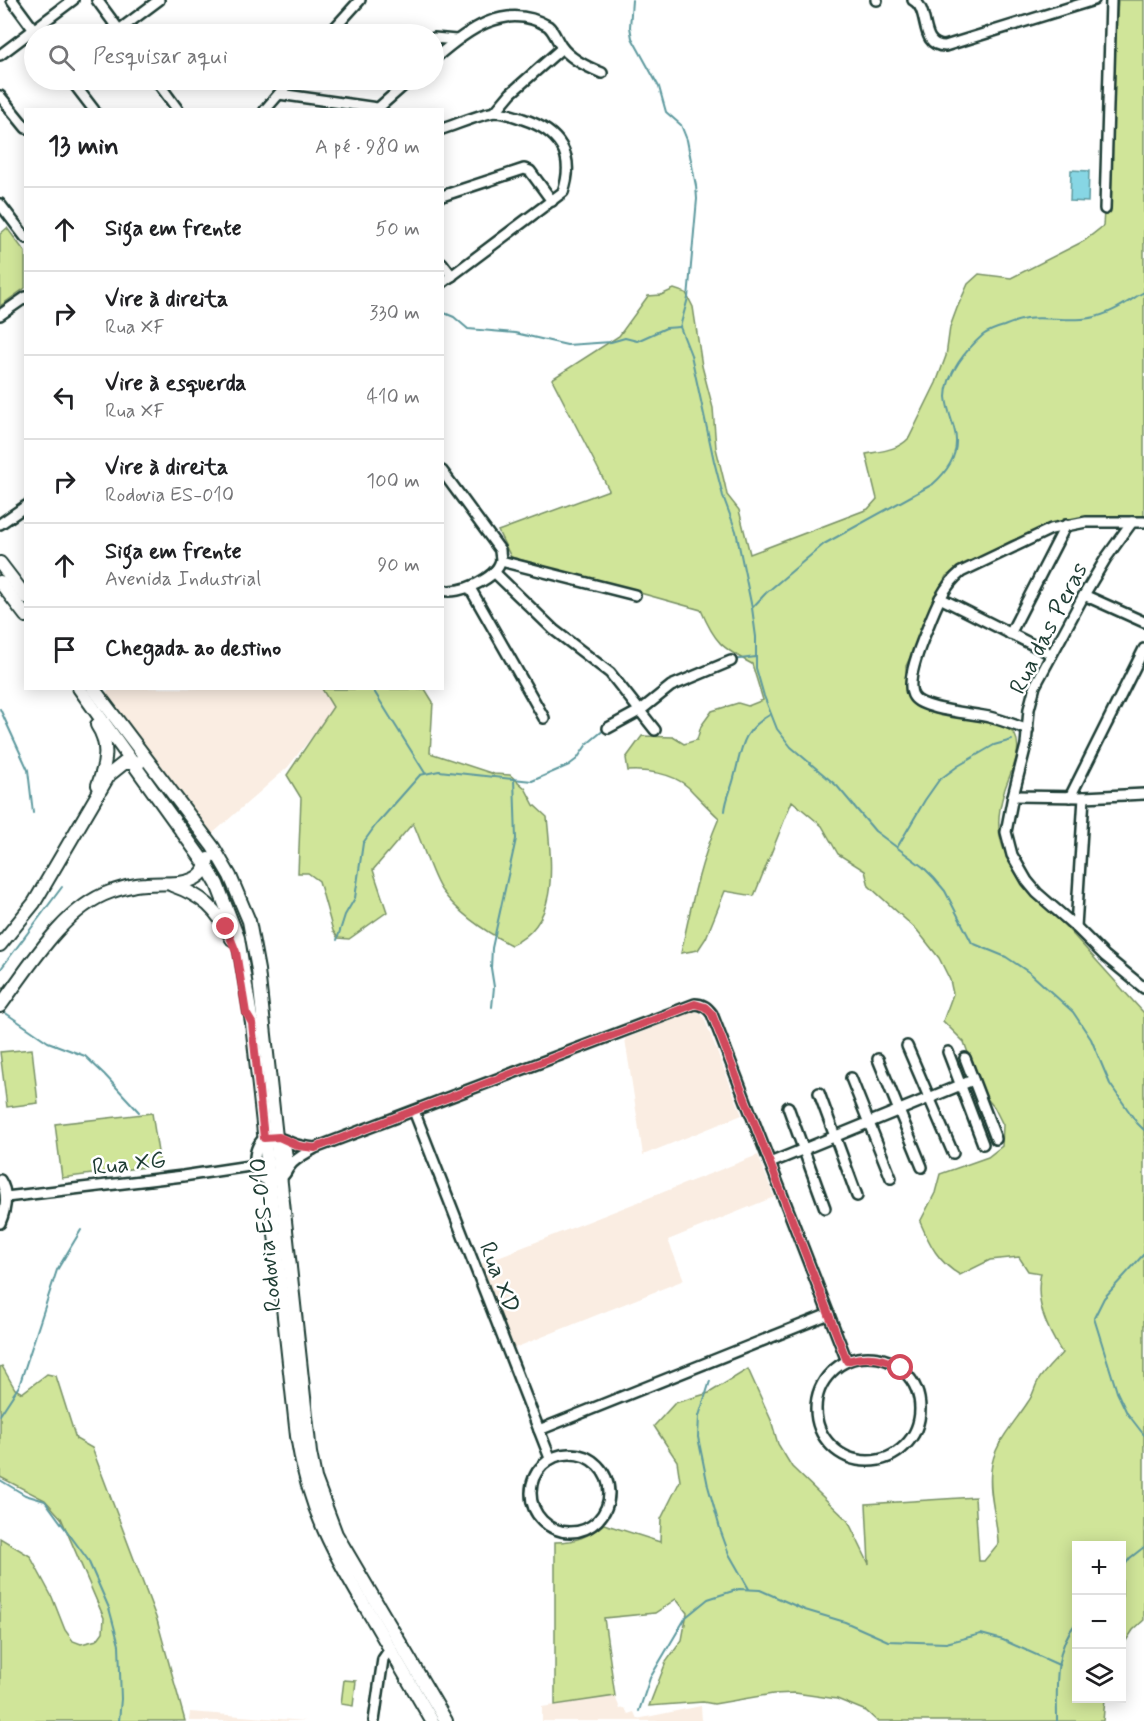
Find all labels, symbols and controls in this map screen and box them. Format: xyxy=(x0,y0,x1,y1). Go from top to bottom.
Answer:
search box xyxy=(24,24,444,90)
icon: search xyxy=(45,41,78,74)
text: Pesquisar aqui xyxy=(93,43,228,71)
text: 13 min xyxy=(48,130,119,164)
text: A pé · 980 m xyxy=(315,134,420,161)
icon: ahead xyxy=(48,213,81,246)
text: Siga em frente xyxy=(105,215,242,243)
text: 50 m xyxy=(375,216,420,243)
text: Vire à direita xyxy=(105,286,228,314)
icon: right xyxy=(48,297,81,330)
text: 330 m xyxy=(369,300,420,327)
text: Rua XF xyxy=(105,314,165,341)
text: Vire à esquerda xyxy=(105,370,246,398)
icon: left xyxy=(48,381,81,414)
text: 410 m xyxy=(366,384,420,411)
text: Rua XF xyxy=(105,398,165,425)
text: Vire à direita xyxy=(105,454,228,482)
icon: right xyxy=(48,465,81,498)
text: 100 m xyxy=(366,468,420,495)
text: Rodovia ES-010 xyxy=(105,482,234,509)
text: Siga em frente xyxy=(105,538,242,566)
icon: ahead xyxy=(48,549,81,582)
text: 90 m xyxy=(377,552,420,579)
street label: Rua das Peras xyxy=(1003,557,1096,700)
text: Avenida Industrial xyxy=(105,566,261,593)
icon: arrive xyxy=(48,633,81,666)
text: Chegada ao destino xyxy=(105,635,281,663)
route end xyxy=(212,913,238,939)
street label: Rua XG xyxy=(91,1145,168,1184)
street label: Rodovia ES-010 xyxy=(243,1156,290,1313)
street label: Rua XD xyxy=(471,1238,526,1318)
route start xyxy=(887,1354,913,1380)
map controls xyxy=(1072,1541,1126,1703)
button: + xyxy=(1072,1541,1126,1595)
button: − xyxy=(1072,1595,1126,1649)
button: layers xyxy=(1072,1649,1126,1703)

